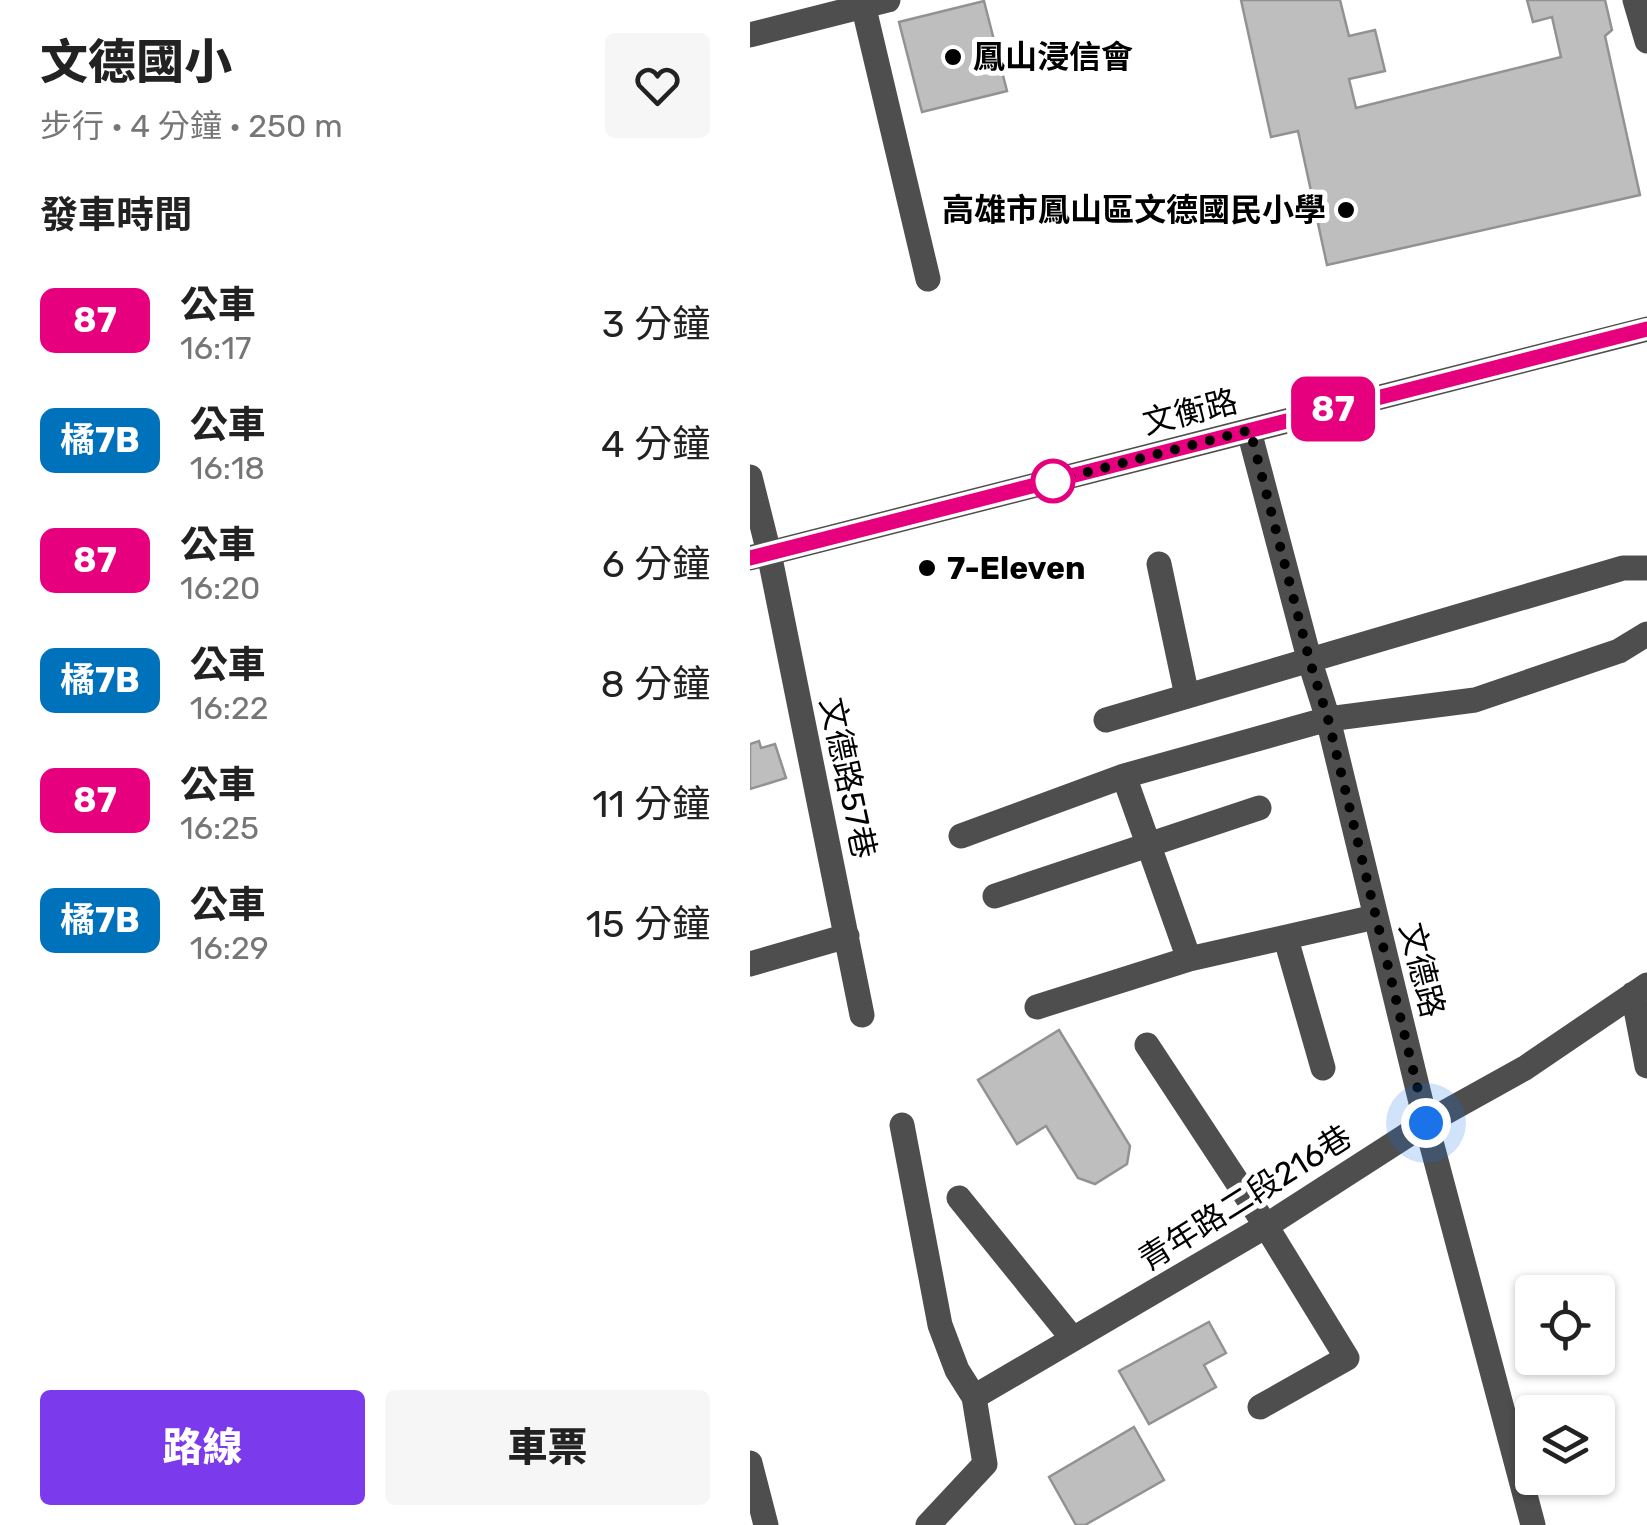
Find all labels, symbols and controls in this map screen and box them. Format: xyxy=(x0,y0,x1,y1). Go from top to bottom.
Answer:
button: heart xyxy=(605,33,710,138)
text: 文德國小 xyxy=(40,34,232,91)
place label: 鳳山浸信會 xyxy=(973,38,1133,76)
marker: 鳳山浸信會 xyxy=(942,46,964,68)
text: 步行 · 4 分鐘 · 250 m xyxy=(40,107,343,145)
place label: 高雄市鳳山區文德國民小學 xyxy=(942,191,1326,229)
text: 發車時間 xyxy=(40,192,192,238)
marker: 高雄市鳳山區文德國民小學 xyxy=(1335,199,1357,221)
text: 公車 xyxy=(180,282,256,328)
text: 87 xyxy=(73,299,117,341)
text: 3 分鐘 xyxy=(602,301,710,347)
text: 16:17 xyxy=(180,329,251,367)
line badge: 87 xyxy=(1288,376,1378,442)
street label: 文衡路 xyxy=(1139,382,1241,442)
text: 87 xyxy=(1311,388,1355,430)
text: 公車 xyxy=(190,402,266,448)
text: 橘7B xyxy=(60,419,140,461)
text: 4 分鐘 xyxy=(601,421,710,467)
text: 16:18 xyxy=(190,449,265,487)
unlabelled marker xyxy=(1032,460,1074,502)
text: 公車 xyxy=(180,522,256,568)
text: 87 xyxy=(73,539,117,581)
text: 6 分鐘 xyxy=(602,541,710,587)
place label: 7-Eleven xyxy=(947,549,1086,587)
marker: 7-Eleven xyxy=(916,557,938,579)
text: 16:20 xyxy=(180,569,260,607)
text: 公車 xyxy=(190,642,266,688)
text: 橘7B xyxy=(60,659,140,701)
text: 8 分鐘 xyxy=(601,661,710,707)
text: 16:22 xyxy=(190,689,268,727)
street label: 文德路57巷 xyxy=(812,694,884,862)
text: 公車 xyxy=(180,762,256,808)
text: 87 xyxy=(73,779,117,821)
text: 11 分鐘 xyxy=(592,781,710,827)
text: 16:25 xyxy=(180,809,259,847)
text: 公車 xyxy=(190,882,266,928)
text: 橘7B xyxy=(60,899,140,941)
text: 15 分鐘 xyxy=(586,901,710,947)
street label: 文德路 xyxy=(1392,919,1452,1021)
text: 16:29 xyxy=(190,929,269,967)
your location xyxy=(1401,1098,1451,1148)
street label: 青年路二段216巷 xyxy=(1132,1117,1358,1279)
map controls xyxy=(1515,1275,1615,1495)
button: locate xyxy=(1515,1275,1615,1375)
button: 路線 xyxy=(40,1390,365,1505)
button: 車票 xyxy=(385,1390,710,1505)
button: layers xyxy=(1515,1395,1615,1495)

